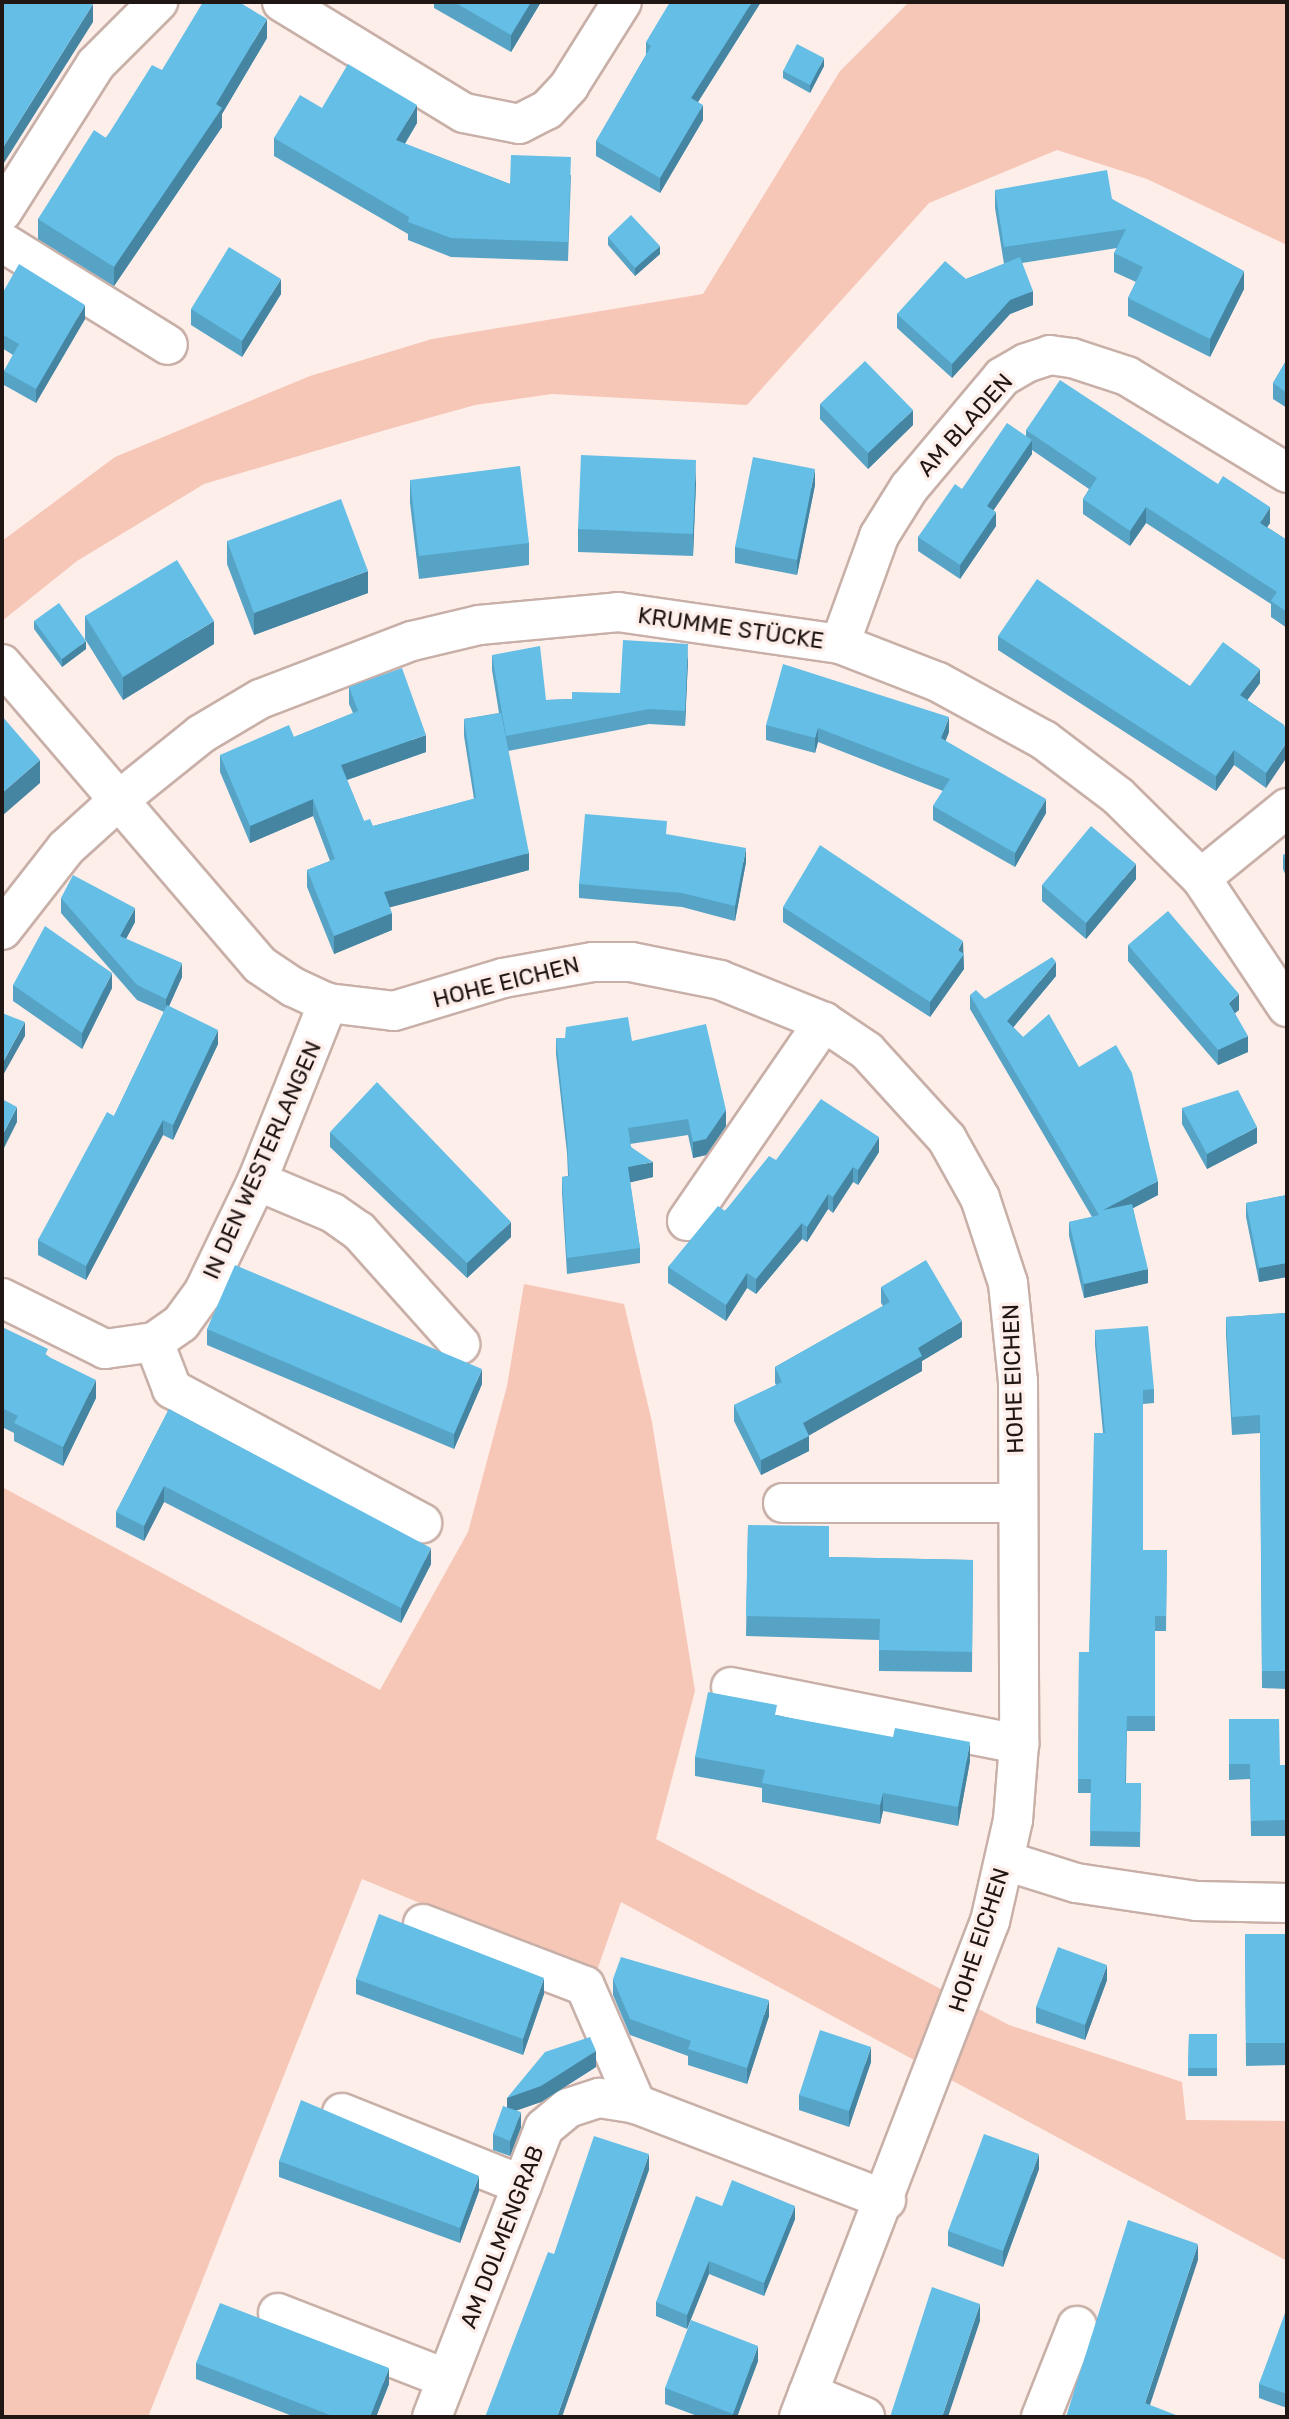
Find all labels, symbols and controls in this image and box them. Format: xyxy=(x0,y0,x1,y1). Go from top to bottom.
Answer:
street label: AM BLADEN xyxy=(912,368,1018,482)
street label: KRUMME STÜCKE xyxy=(636,601,826,655)
street label: HOHE EICHEN xyxy=(430,950,582,1014)
street label: IN DEN WESTERLANGEN xyxy=(197,1037,327,1283)
street label: HOHE EICHEN xyxy=(997,1304,1029,1454)
street label: HOHE EICHEN xyxy=(943,1864,1015,2016)
street label: AM DOLMENGRAB xyxy=(454,2142,550,2332)

